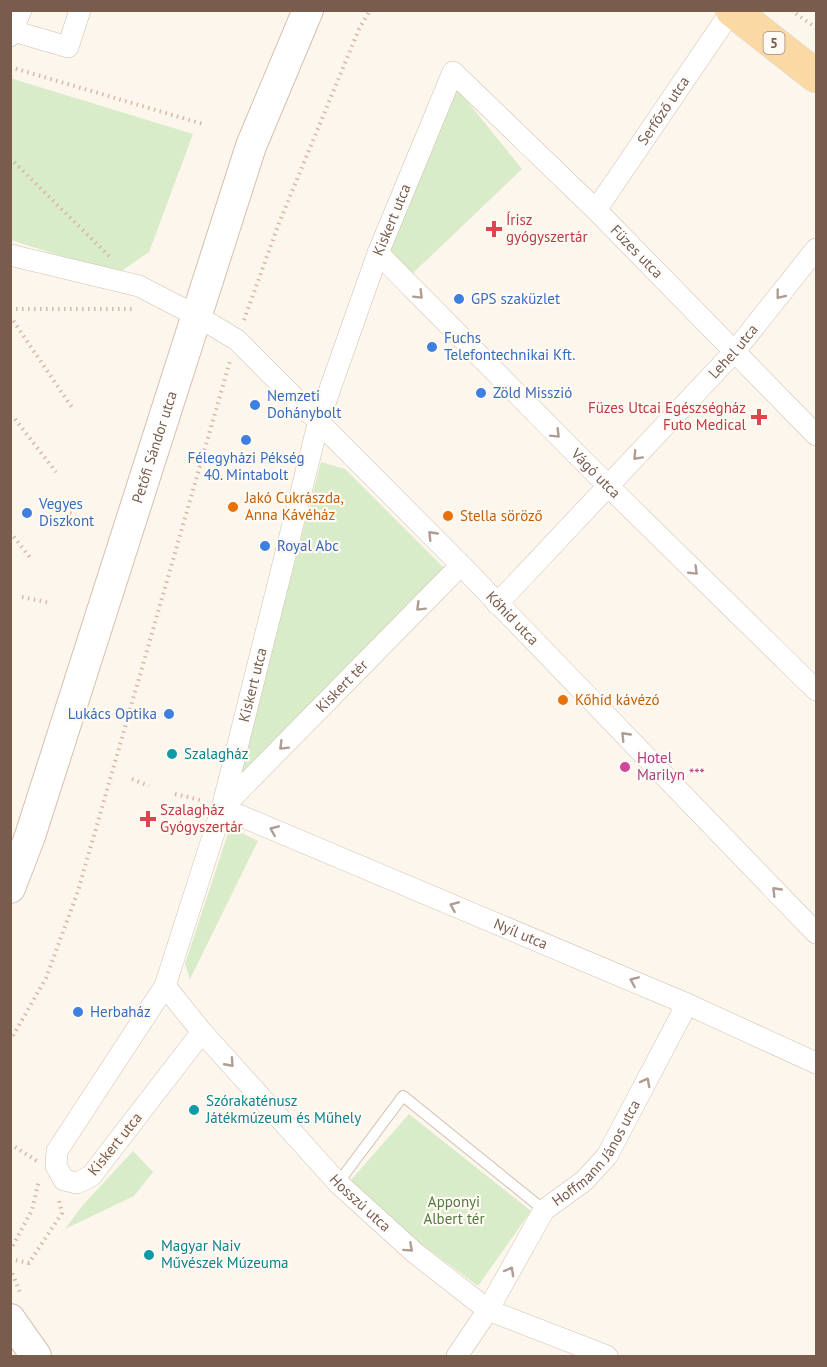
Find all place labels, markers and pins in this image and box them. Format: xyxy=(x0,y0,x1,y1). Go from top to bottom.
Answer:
place label: Írisz gyógyszertár xyxy=(506,210,588,246)
marker: Írisz gyógyszertár xyxy=(487,222,501,236)
place label: GPS szaküzlet xyxy=(471,289,560,308)
marker: GPS szaküzlet xyxy=(452,292,466,306)
place label: Fuchs Telefontechnikai Kft. xyxy=(444,328,575,364)
marker: Fuchs Telefontechnikai Kft. xyxy=(425,340,439,354)
place label: Zöld Misszió xyxy=(493,383,572,402)
place label: Nemzeti Dohánybolt xyxy=(267,386,341,422)
marker: Zöld Misszió xyxy=(474,386,488,400)
marker: Nemzeti Dohánybolt xyxy=(248,398,262,412)
place label: Füzes Utcai Egészségház Futo Medical xyxy=(588,398,747,434)
marker: Füzes Utcai Egészségház Futo Medical xyxy=(750,408,768,426)
marker: Félegyházi Pékség 40. Mintabolt xyxy=(239,433,253,447)
place label: Félegyházi Pékség 40. Mintabolt xyxy=(187,448,305,484)
place label: Jakó Cukrászda, Anna Kávéház xyxy=(244,488,344,524)
place label: Vegyes Diszkont xyxy=(38,494,94,530)
marker: Jakó Cukrászda, Anna Kávéház xyxy=(226,500,240,514)
marker: Vegyes Diszkont xyxy=(20,506,34,520)
place label: Stella söröző xyxy=(460,506,542,525)
marker: Stella söröző xyxy=(441,509,455,523)
place label: Royal Abc xyxy=(277,536,339,555)
marker: Royal Abc xyxy=(258,539,272,553)
place label: Kőhíd kávézó xyxy=(575,690,659,709)
marker: Kőhíd kávézó xyxy=(556,693,570,707)
place label: Lukács Optika xyxy=(68,704,157,723)
marker: Lukács Optika xyxy=(162,707,176,721)
place label: Szalagház xyxy=(184,744,248,763)
marker: Szalagház xyxy=(165,747,179,761)
place label: Hotel Marilyn *** xyxy=(637,748,705,784)
marker: Hotel Marilyn *** xyxy=(618,760,632,774)
place label: Szalagház Gyógyszertár xyxy=(160,800,243,836)
marker: Szalagház Gyógyszertár xyxy=(141,812,155,826)
place label: Herbaház xyxy=(90,1002,151,1021)
marker: Herbaház xyxy=(71,1005,85,1019)
place label: Szórakaténusz Játékmúzeum és Műhely xyxy=(205,1091,361,1127)
marker: Szórakaténusz Játékmúzeum és Műhely xyxy=(187,1103,201,1117)
place label: Magyar Naiv Művészek Múzeuma xyxy=(161,1236,289,1272)
marker: Magyar Naiv Művészek Múzeuma xyxy=(142,1248,156,1262)

